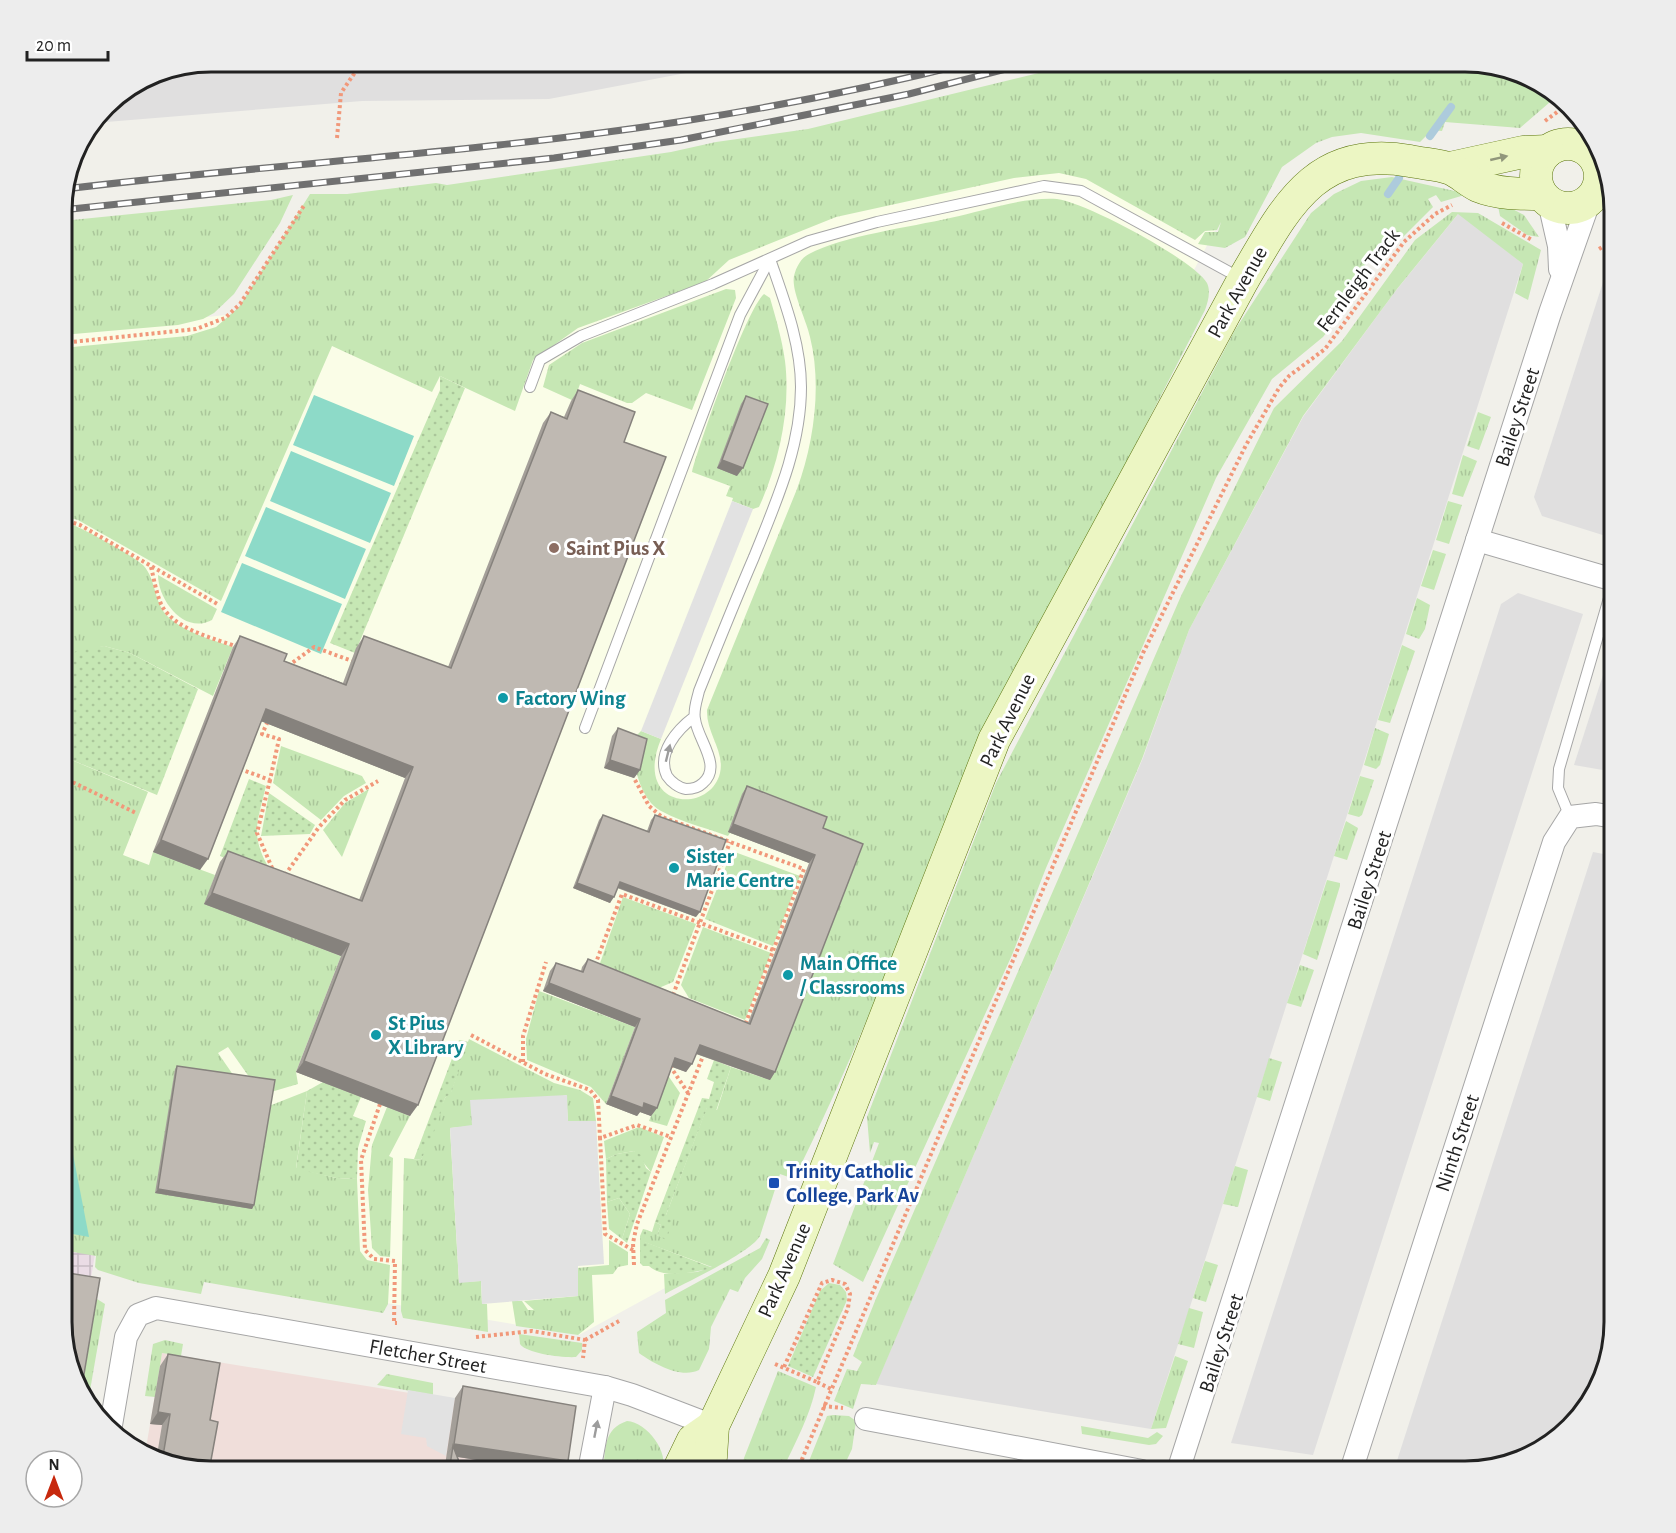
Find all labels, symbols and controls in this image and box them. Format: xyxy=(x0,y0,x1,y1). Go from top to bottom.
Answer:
scale bar xyxy=(27,24,108,62)
text: 20 m xyxy=(36,37,71,55)
one-way arrow xyxy=(1490,153,1509,162)
street label: Fernleigh Track xyxy=(1313,225,1404,336)
street label: Park Avenue xyxy=(1204,243,1271,341)
street label: Bailey Street xyxy=(1492,365,1543,469)
place label: Saint Pius X xyxy=(566,538,665,559)
marker: Saint Pius X xyxy=(547,541,561,555)
street label: Park Avenue xyxy=(976,670,1039,770)
place label: Factory Wing xyxy=(515,688,626,709)
marker: Factory Wing xyxy=(496,691,510,705)
one-way arrow xyxy=(663,744,673,762)
street label: Bailey Street xyxy=(1344,828,1395,932)
place label: Sister Marie Centre xyxy=(686,846,794,891)
marker: Sister Marie Centre xyxy=(667,861,681,875)
place label: Main Office / Classrooms xyxy=(799,953,905,998)
marker: Main Office / Classrooms xyxy=(781,968,795,982)
place label: St Pius X Library xyxy=(388,1013,464,1058)
marker: St Pius X Library xyxy=(369,1028,383,1042)
street label: Ninth Street xyxy=(1432,1092,1483,1194)
place label: Trinity Catholic College, Park Av xyxy=(786,1161,919,1206)
marker: Trinity Catholic College, Park Av xyxy=(767,1176,781,1190)
street label: Park Avenue xyxy=(754,1220,815,1321)
street label: Bailey Street xyxy=(1196,1291,1247,1395)
street label: Fletcher Street xyxy=(368,1336,488,1377)
one-way arrow xyxy=(592,1420,602,1439)
north arrow xyxy=(24,1449,84,1509)
text: N xyxy=(48,1457,60,1473)

